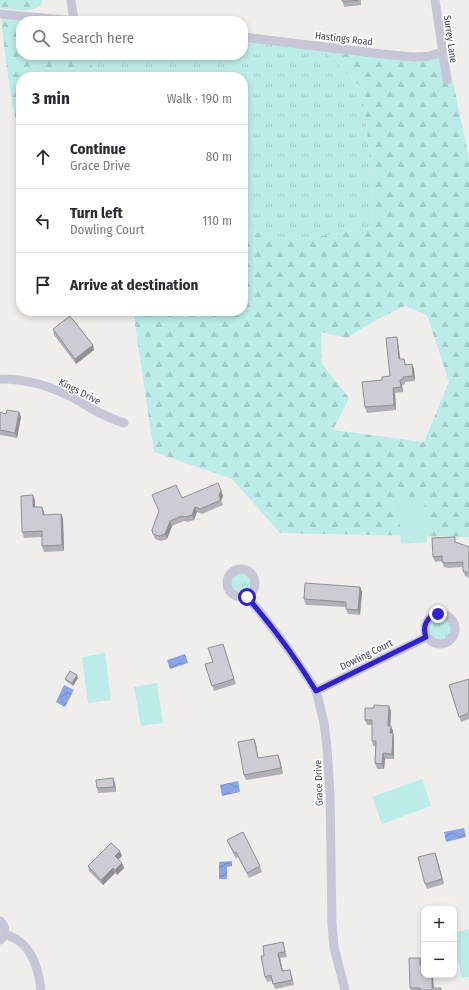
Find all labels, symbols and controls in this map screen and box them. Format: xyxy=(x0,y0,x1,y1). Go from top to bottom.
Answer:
street label: Surrey Lane xyxy=(441,14,459,64)
search box xyxy=(16,16,248,60)
icon: search xyxy=(30,27,52,49)
text: Search here xyxy=(62,29,134,47)
street label: Hastings Road xyxy=(314,29,373,48)
text: 3 min xyxy=(32,88,70,109)
text: Walk · 190 m xyxy=(167,91,232,106)
text: Continue xyxy=(70,140,126,158)
icon: ahead xyxy=(32,146,54,168)
text: 80 m xyxy=(206,149,232,164)
text: Grace Drive xyxy=(70,158,130,173)
text: Turn left xyxy=(70,204,123,222)
icon: left xyxy=(32,210,54,232)
text: 110 m xyxy=(202,213,232,228)
text: Dowling Court xyxy=(70,222,144,237)
icon: arrive xyxy=(32,274,54,296)
text: Arrive at destination xyxy=(70,276,198,294)
street label: Kings Drive xyxy=(57,376,103,408)
route start xyxy=(238,588,256,606)
route end xyxy=(429,605,447,623)
street label: Dowling Court xyxy=(338,637,395,673)
street label: Grace Drive xyxy=(312,760,326,806)
map controls xyxy=(421,906,457,978)
button: + xyxy=(421,906,457,942)
button: − xyxy=(421,942,457,978)

